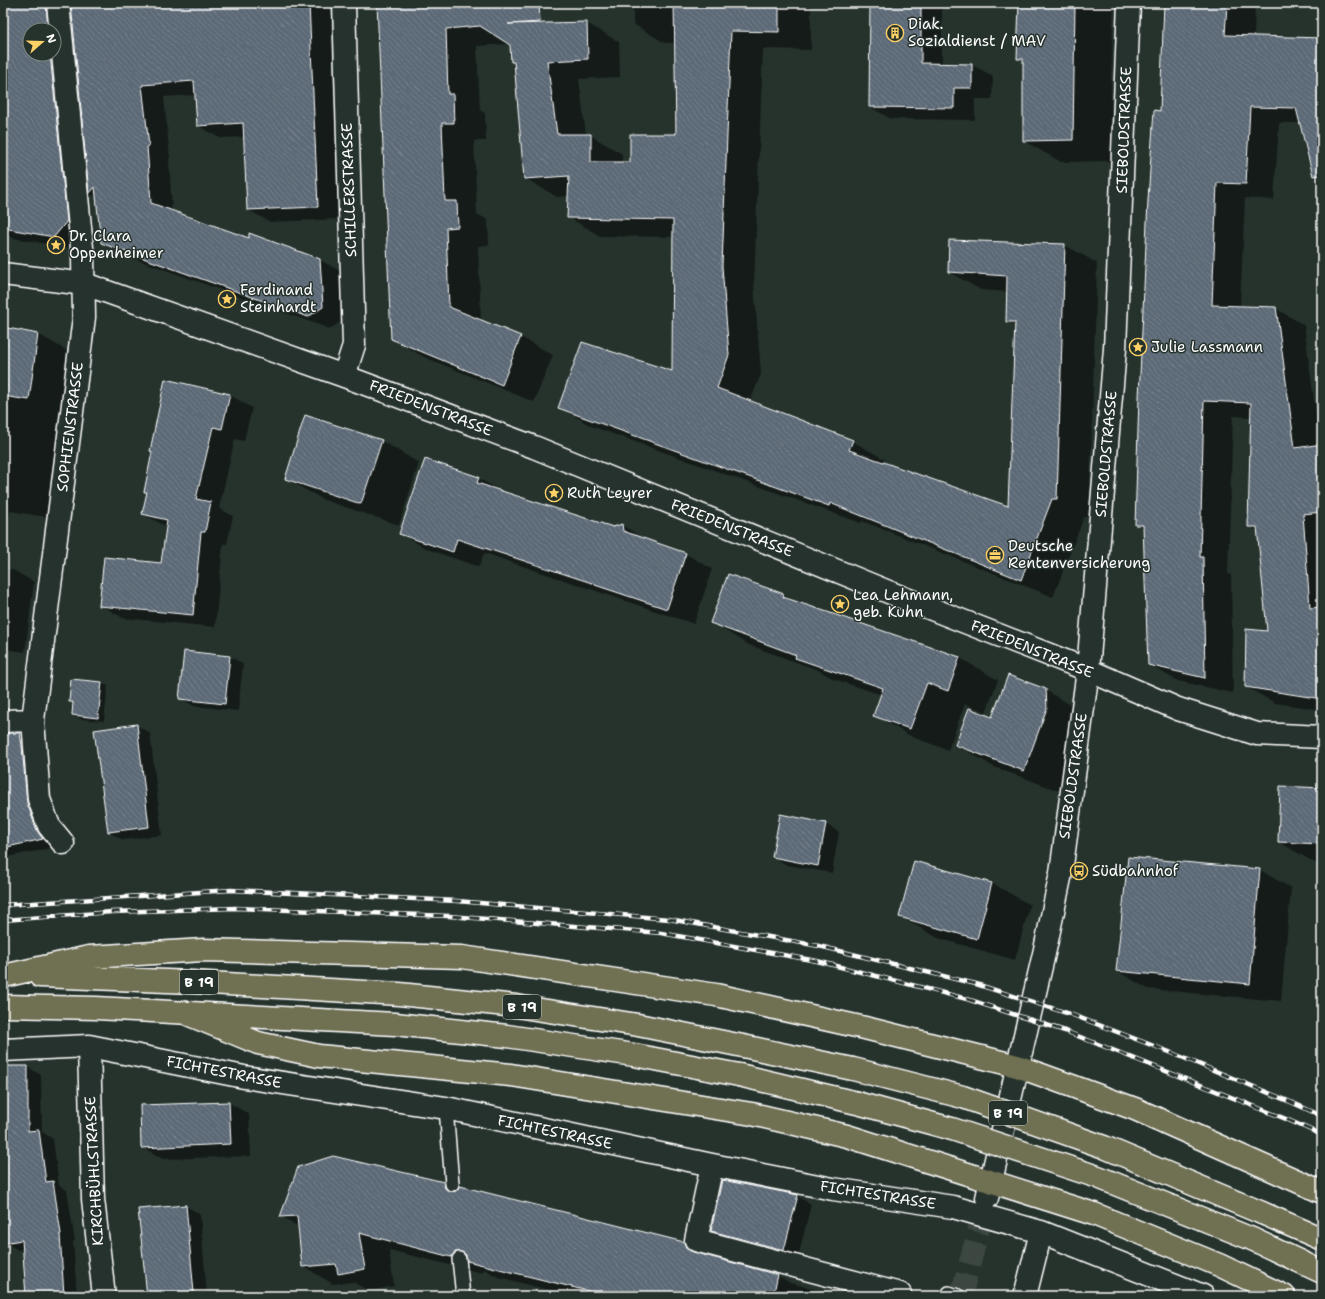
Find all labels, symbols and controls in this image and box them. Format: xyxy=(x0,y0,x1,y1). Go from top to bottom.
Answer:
place label: Diak. Sozialdienst / MAV xyxy=(908,14,1046,51)
north arrow xyxy=(22,22,62,62)
building icon: Diak. Sozialdienst / MAV xyxy=(885,23,905,43)
text: N xyxy=(42,32,60,46)
street label: SIEBOLDSTRASSE xyxy=(1112,66,1136,194)
street label: SCHILLERSTRASSE xyxy=(337,122,361,258)
place label: Dr. Clara Oppenheimer xyxy=(69,226,164,263)
place icon: Dr. Clara Oppenheimer xyxy=(46,235,66,255)
place label: Ferdinand Steinhardt xyxy=(240,280,317,317)
place icon: Ferdinand Steinhardt xyxy=(217,289,237,309)
place icon: Julie Lassmann xyxy=(1128,337,1148,357)
place label: Julie Lassmann xyxy=(1151,337,1263,357)
street label: SOPHIENSTRASSE xyxy=(52,361,88,493)
street label: FRIEDENSTRASSE xyxy=(367,375,495,441)
street label: SIEBOLDSTRASSE xyxy=(1091,390,1121,518)
place icon: Ruth Leyrer xyxy=(544,483,564,503)
place label: Ruth Leyrer xyxy=(567,483,653,503)
street label: FRIEDENSTRASSE xyxy=(668,494,796,562)
place label: Deutsche Rentenversicherung xyxy=(1008,536,1151,573)
office icon: Deutsche Rentenversicherung xyxy=(985,545,1005,565)
place label: Lea Lehmann, geb. Kuhn xyxy=(853,585,953,622)
place icon: Lea Lehmann, geb. Kuhn xyxy=(830,594,850,614)
street label: FRIEDENSTRASSE xyxy=(968,615,1096,683)
street label: SIEBOLDSTRASSE xyxy=(1054,712,1092,840)
bus stop icon: Südbahnhof xyxy=(1069,861,1089,881)
place label: Südbahnhof xyxy=(1092,861,1179,881)
road number: B 19 xyxy=(180,970,218,994)
road number: B 19 xyxy=(503,995,541,1019)
street label: FICHTESTRASSE xyxy=(165,1051,283,1093)
street label: KIRCHBÜHLSTRASSE xyxy=(80,1096,108,1246)
road number: B 19 xyxy=(989,1101,1027,1125)
street label: FICHTESTRASSE xyxy=(496,1110,614,1154)
street label: FICHTESTRASSE xyxy=(819,1176,937,1214)

